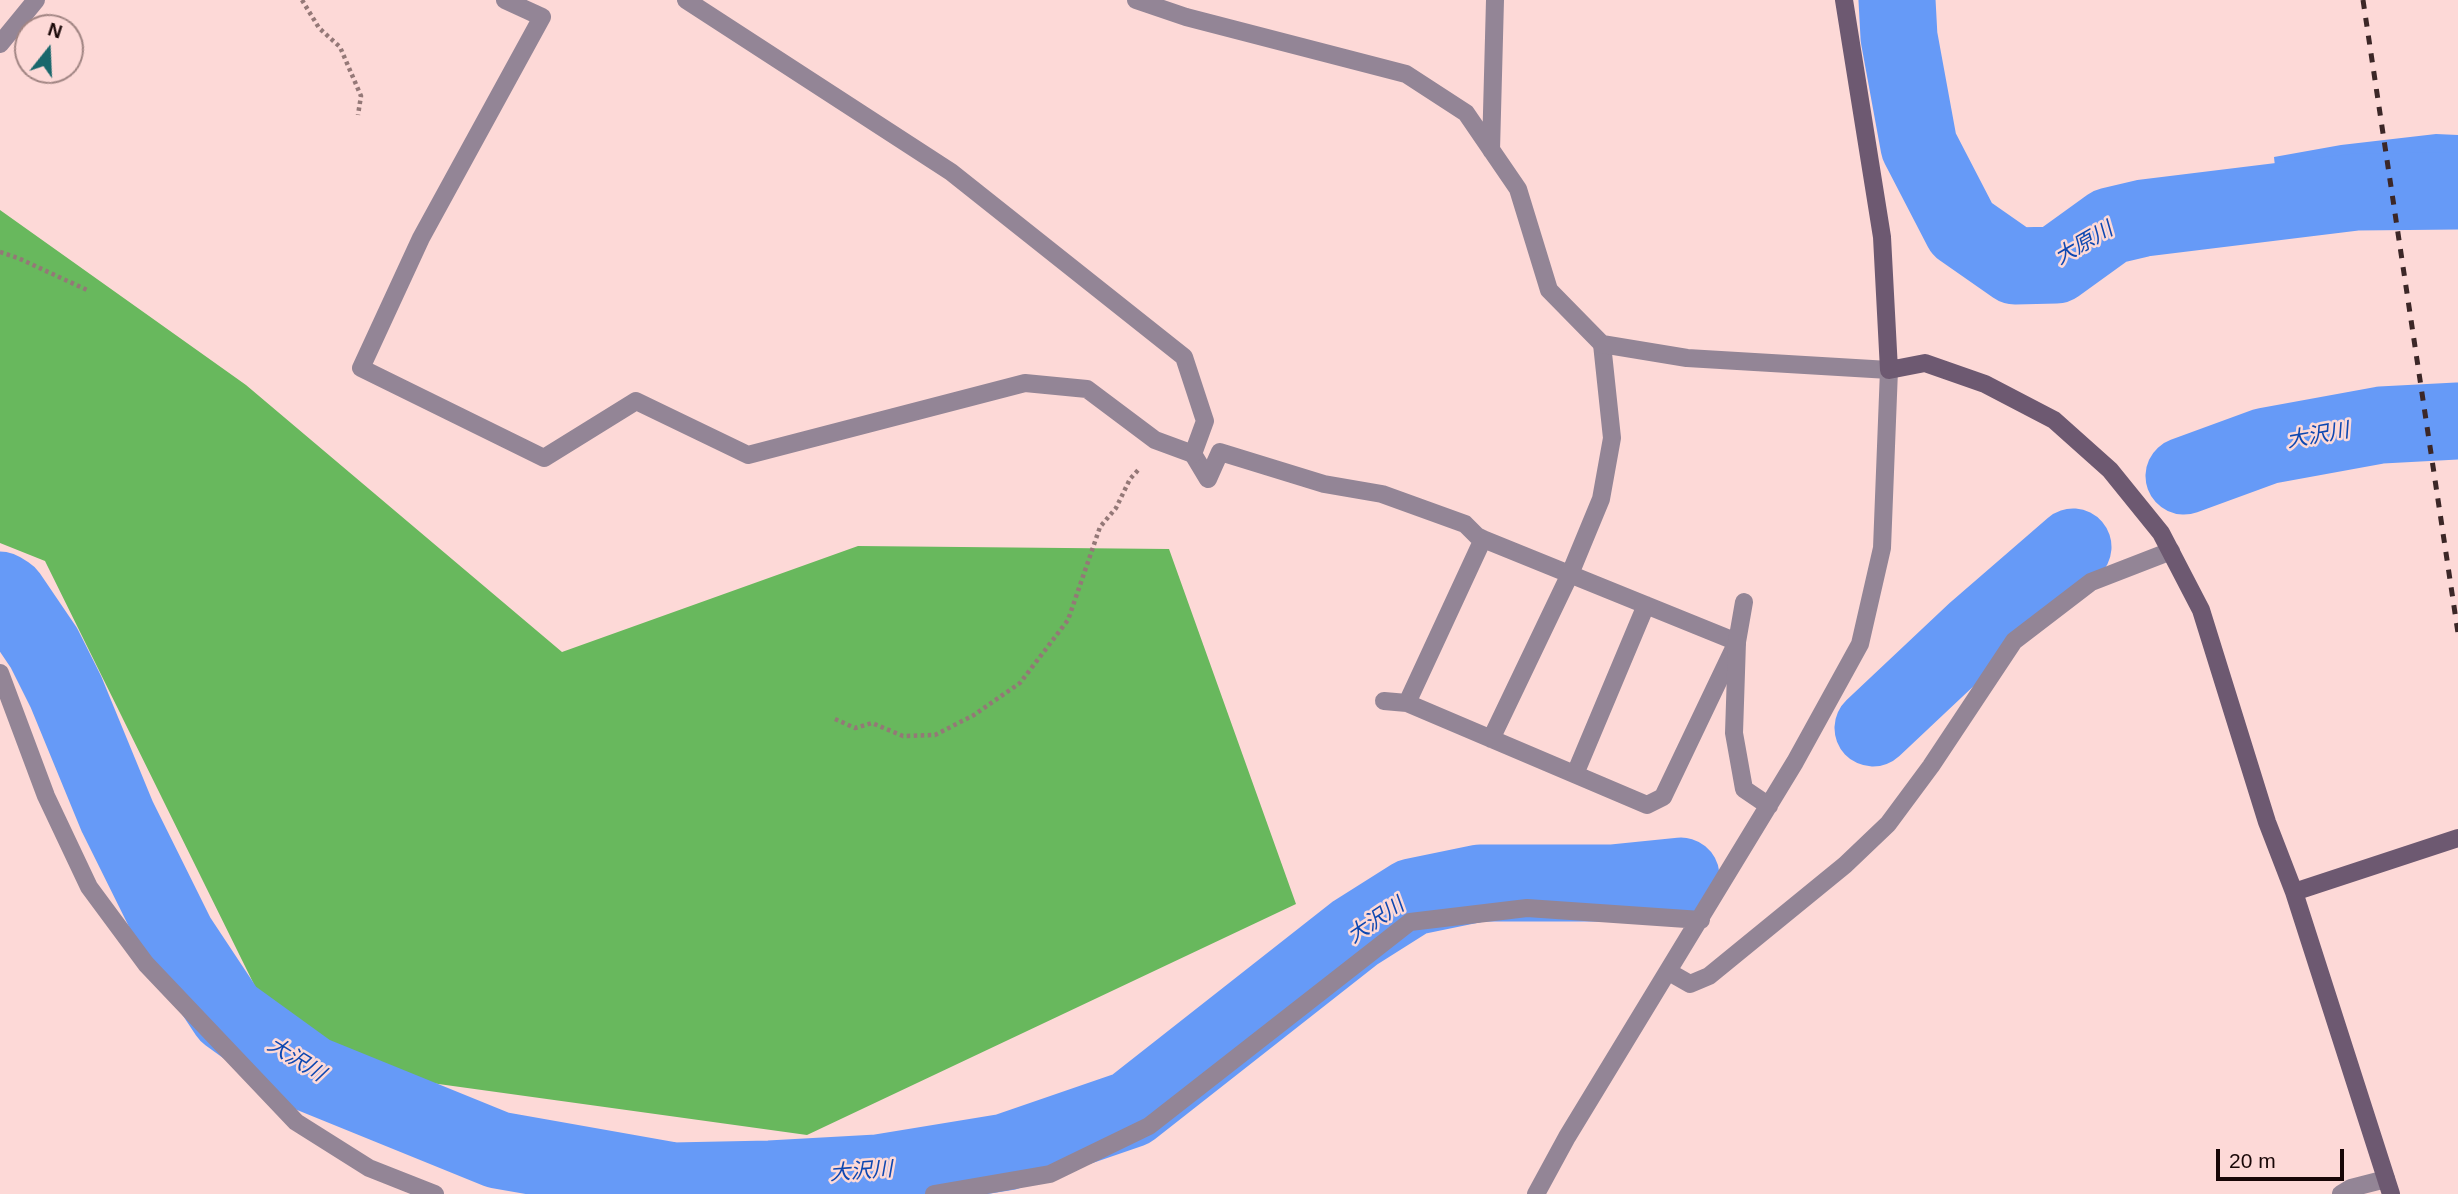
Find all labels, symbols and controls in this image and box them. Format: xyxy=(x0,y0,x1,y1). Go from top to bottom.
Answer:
north arrow xyxy=(14,14,84,84)
text: N xyxy=(45,18,65,43)
water label: 大原川 xyxy=(2050,217,2118,271)
water label: 大沢川 xyxy=(2285,418,2351,454)
water label: 大沢川 xyxy=(1343,893,1409,949)
water label: 大沢川 xyxy=(263,1033,329,1087)
scale bar xyxy=(2220,1134,2348,1178)
text: 20 m xyxy=(2229,1149,2276,1172)
water label: 大沢川 xyxy=(829,1157,893,1187)

